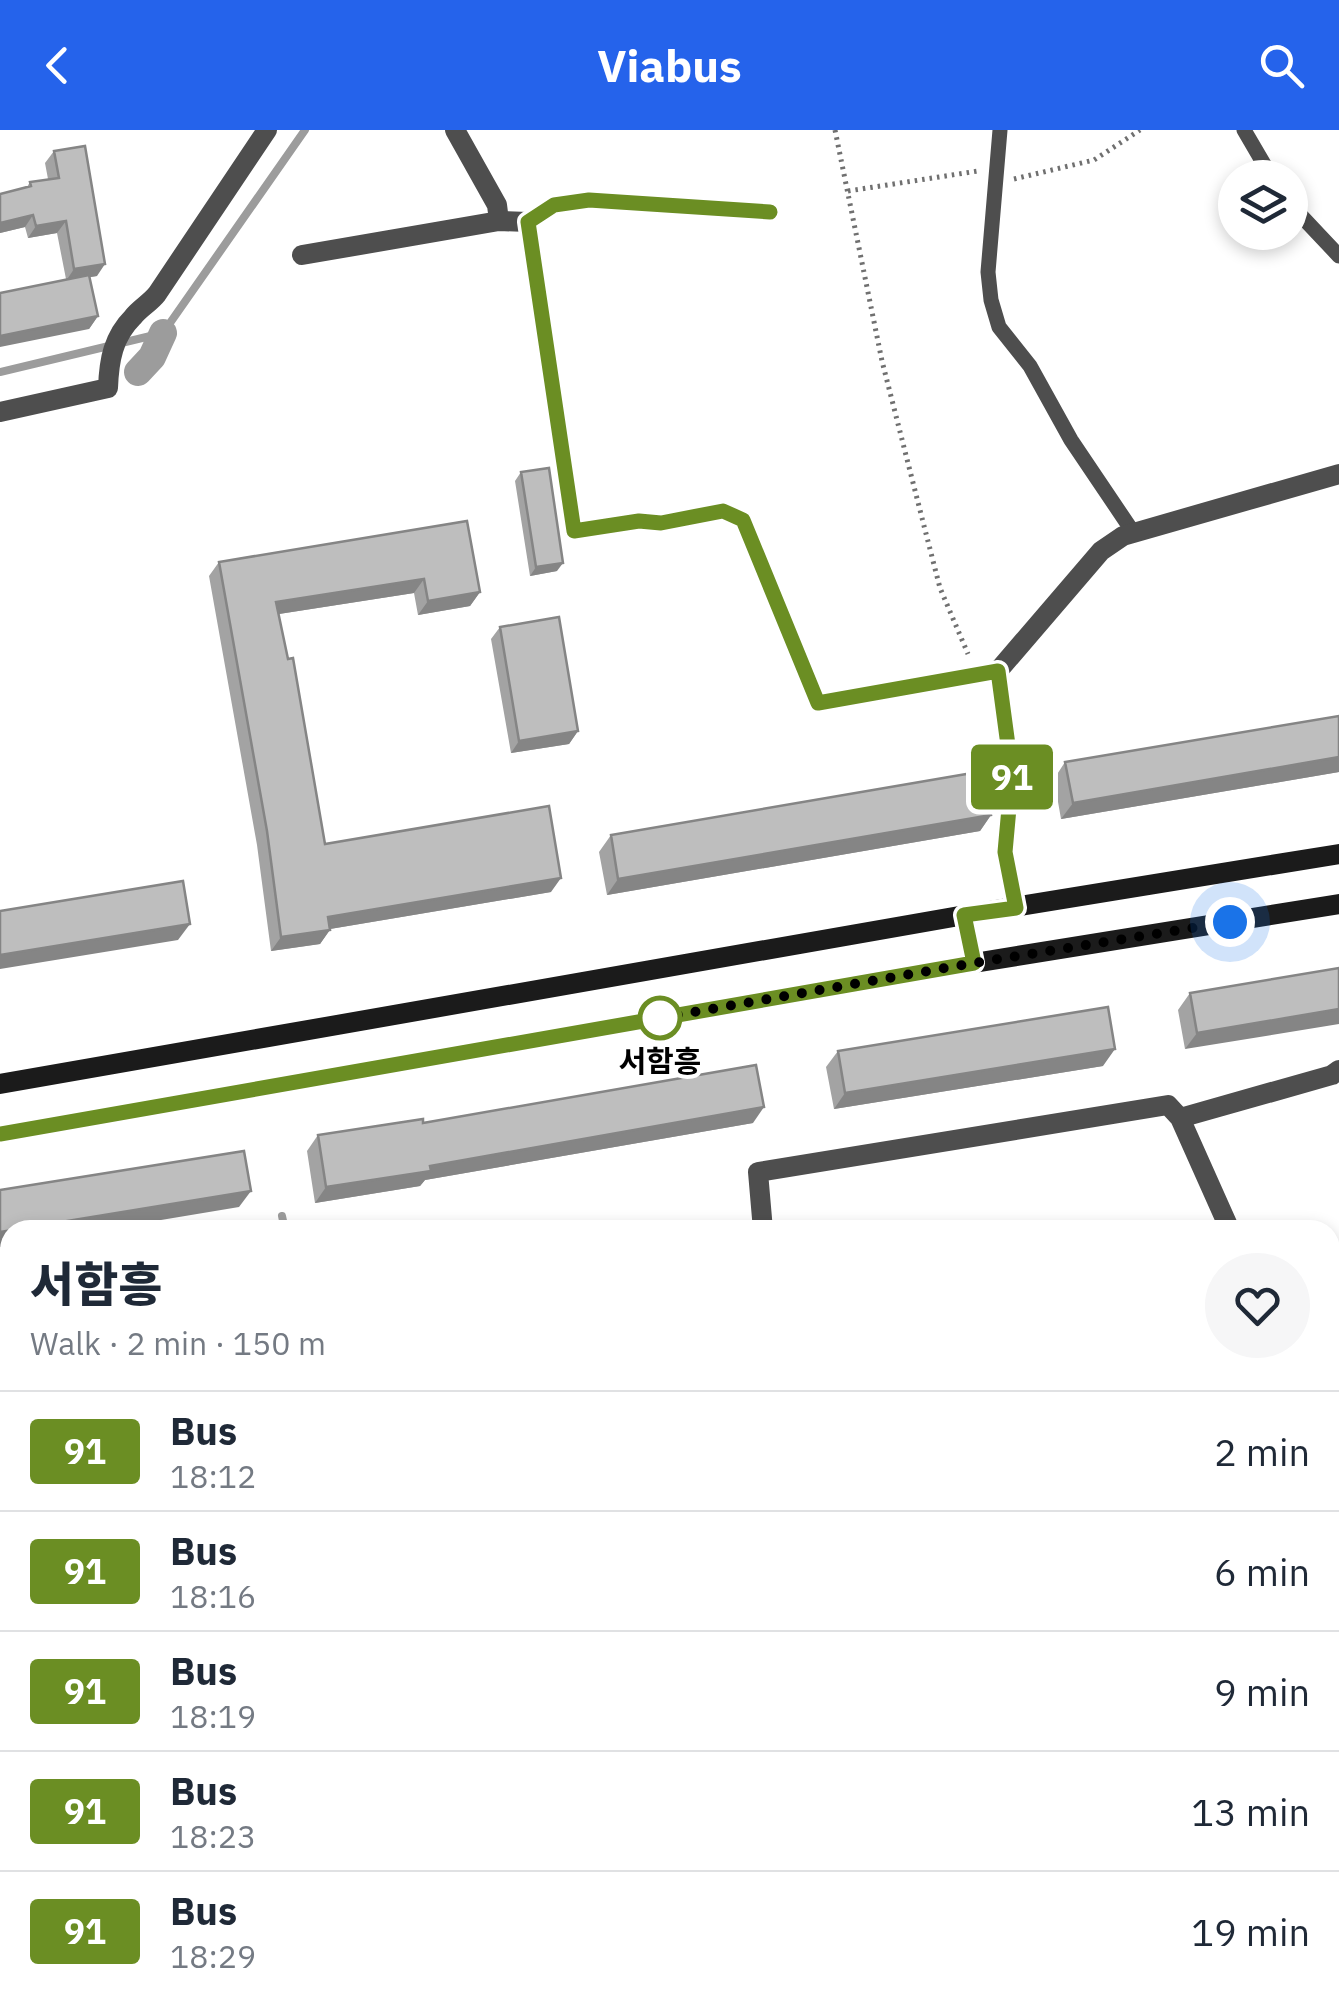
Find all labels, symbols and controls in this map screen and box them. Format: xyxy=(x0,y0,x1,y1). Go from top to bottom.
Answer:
text: Viabus xyxy=(597,36,742,94)
icon: back xyxy=(30,38,85,93)
icon: search xyxy=(1254,38,1309,93)
map controls xyxy=(1218,160,1308,250)
button: layers xyxy=(1218,160,1308,250)
line badge: 91 xyxy=(967,744,1057,810)
text: 91 xyxy=(991,754,1033,800)
your location xyxy=(1205,897,1255,947)
marker: 서함흥 xyxy=(639,997,681,1039)
place label: 서함흥 xyxy=(619,1041,701,1080)
text: 서함흥 xyxy=(30,1253,162,1315)
button: heart xyxy=(1205,1253,1310,1358)
text: Walk · 2 min · 150 m xyxy=(30,1322,326,1364)
text: Bus xyxy=(170,1406,237,1455)
text: 2 min xyxy=(1214,1427,1310,1476)
text: 91 xyxy=(64,1428,106,1474)
text: 18:12 xyxy=(170,1455,256,1497)
text: Bus xyxy=(170,1526,237,1575)
text: 6 min xyxy=(1214,1547,1310,1596)
text: 91 xyxy=(64,1548,106,1594)
text: 18:16 xyxy=(170,1575,256,1617)
text: Bus xyxy=(170,1646,237,1695)
text: 9 min xyxy=(1214,1667,1310,1716)
text: 91 xyxy=(64,1668,106,1714)
text: 18:19 xyxy=(170,1695,256,1737)
text: Bus xyxy=(170,1766,237,1815)
text: 13 min xyxy=(1191,1787,1310,1836)
text: 91 xyxy=(64,1788,106,1834)
text: 18:23 xyxy=(170,1815,256,1857)
text: Bus xyxy=(170,1886,237,1935)
text: 19 min xyxy=(1191,1907,1310,1956)
text: 91 xyxy=(64,1908,106,1954)
text: 18:29 xyxy=(170,1935,256,1977)

